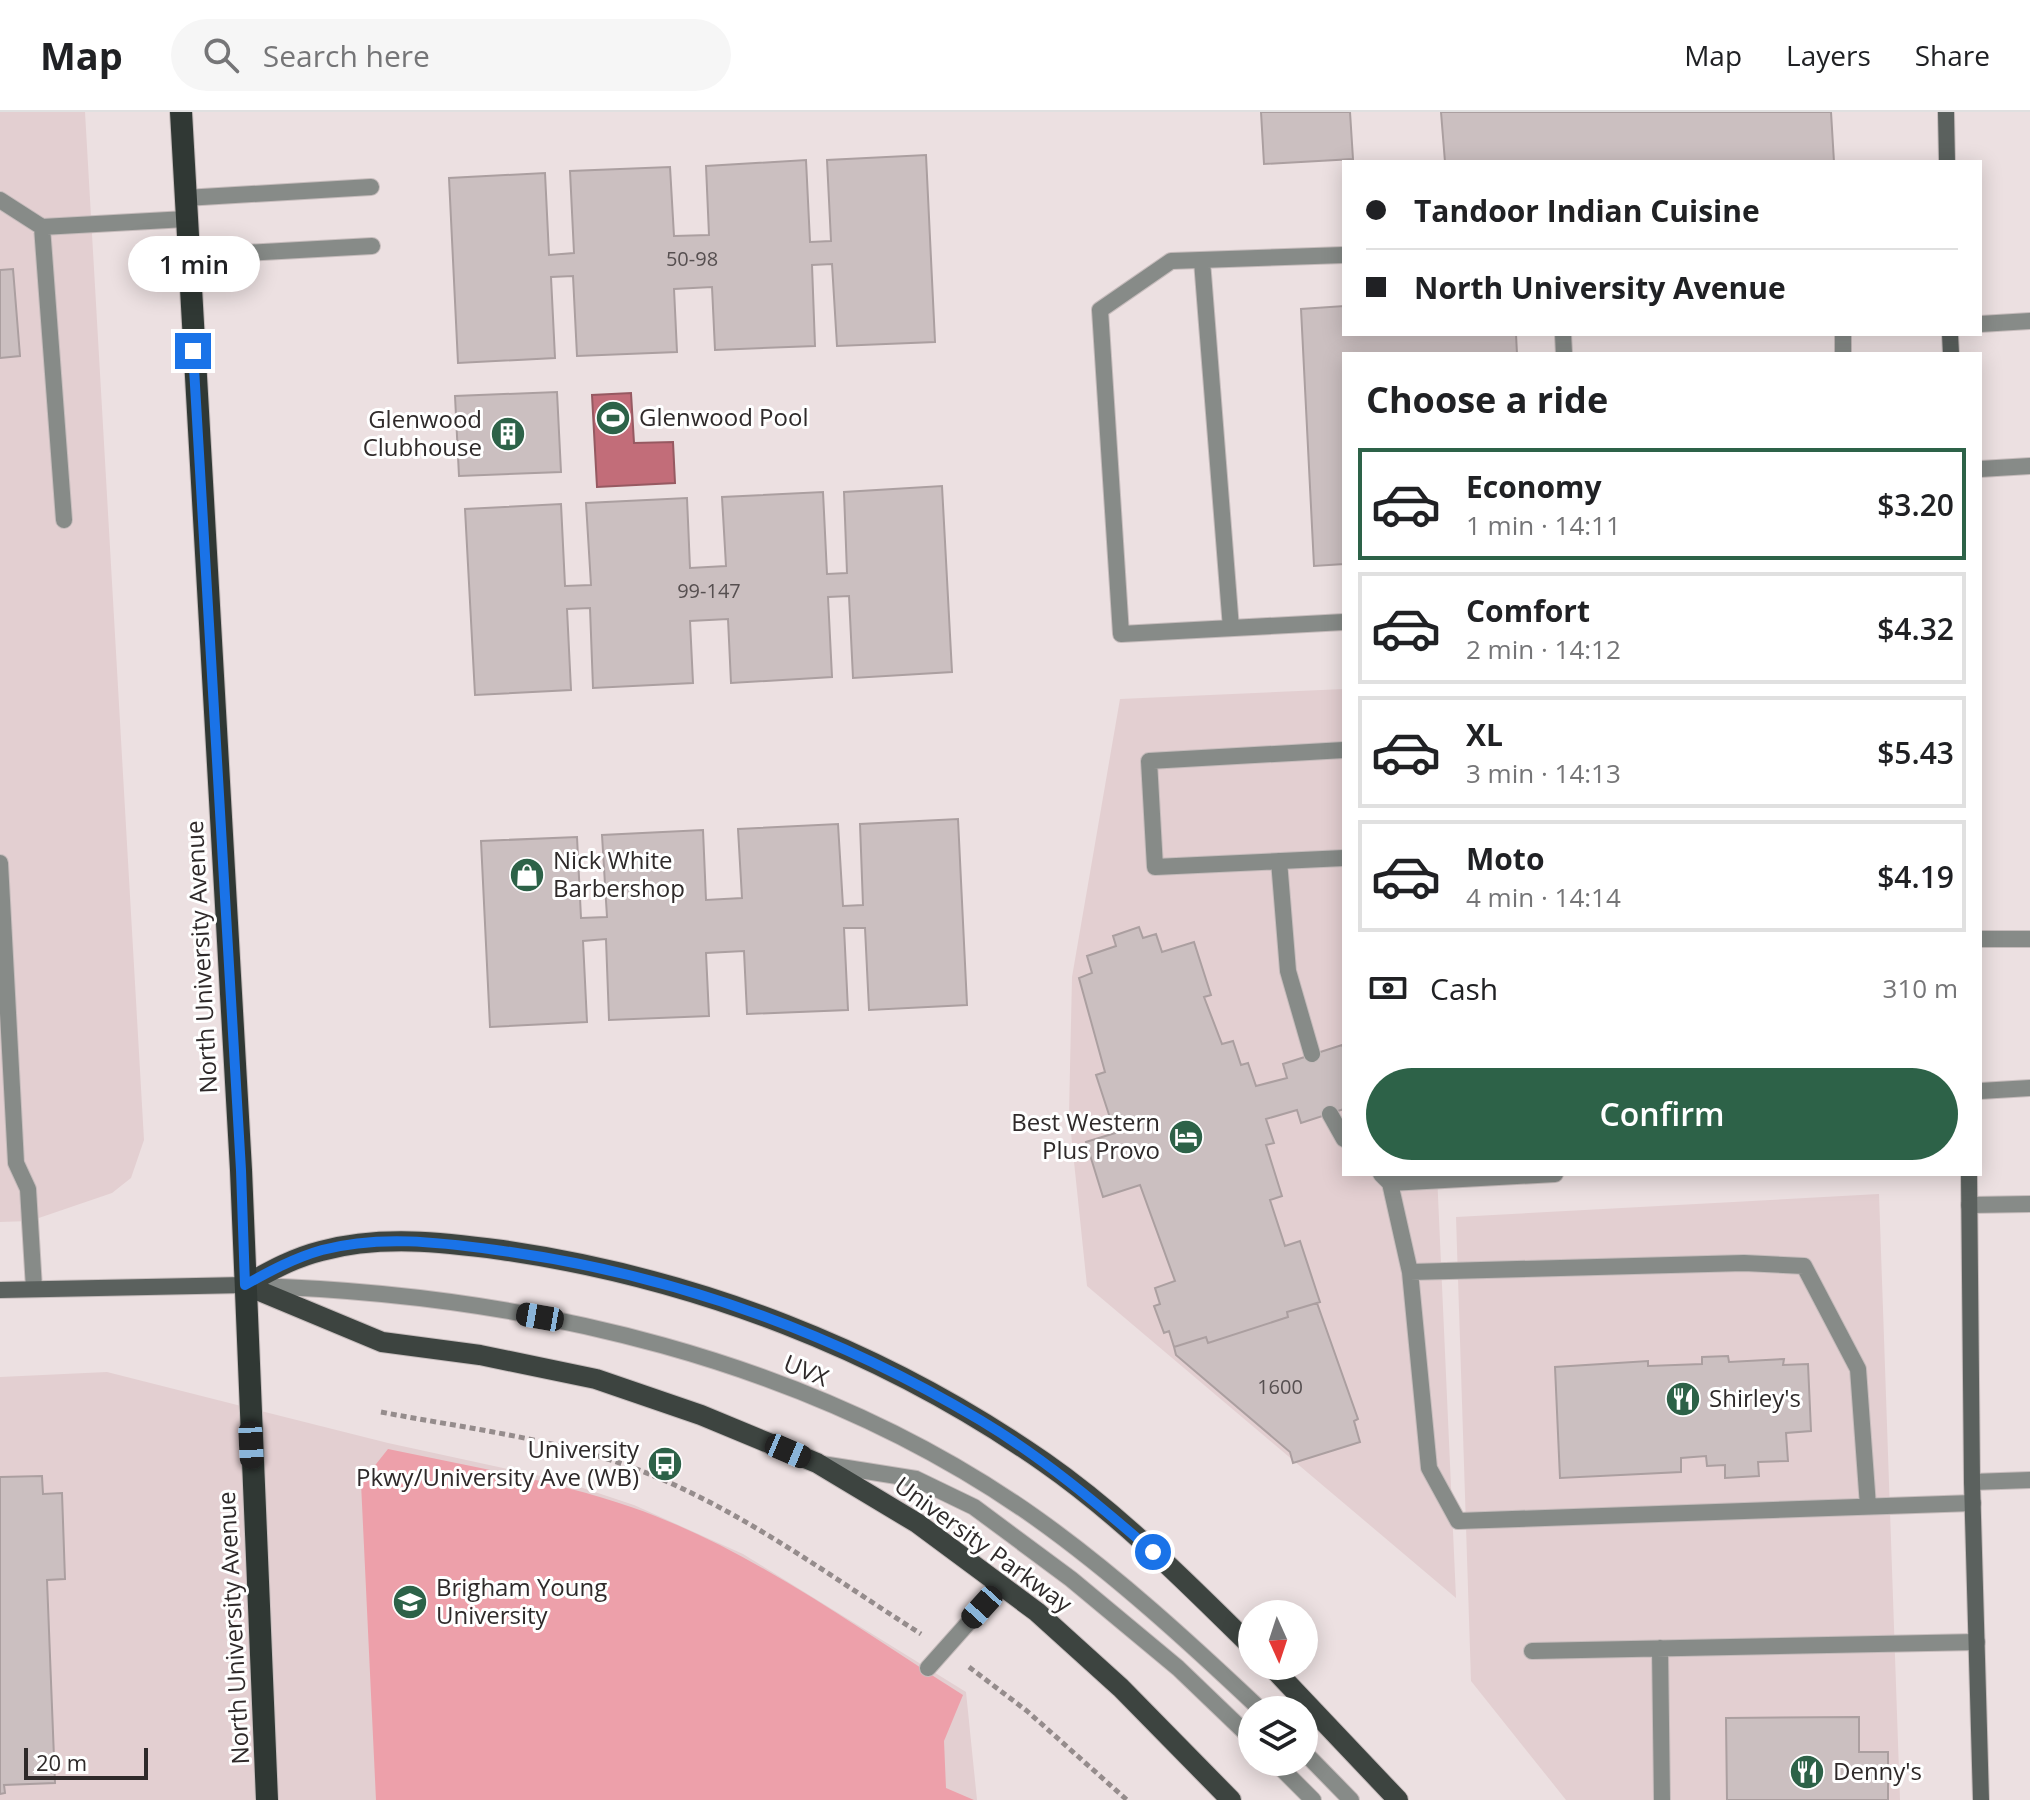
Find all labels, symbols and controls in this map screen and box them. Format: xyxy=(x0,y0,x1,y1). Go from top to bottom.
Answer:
search box xyxy=(171,19,731,91)
text: Map xyxy=(40,29,123,81)
icon: search xyxy=(199,33,243,77)
text: Search here xyxy=(263,35,430,76)
text: Map xyxy=(1684,36,1742,74)
text: Layers xyxy=(1786,36,1871,74)
text: Share xyxy=(1915,36,1990,74)
text: Tandoor Indian Cuisine xyxy=(1414,190,1760,231)
callout: 1 min xyxy=(127,235,259,291)
house number: 50-98 xyxy=(666,245,718,272)
text: 1 min xyxy=(159,246,229,282)
text: North University Avenue xyxy=(1414,267,1786,308)
route end xyxy=(175,333,211,369)
text: Choose a ride xyxy=(1366,375,1608,424)
sports icon: Glenwood Pool xyxy=(594,399,632,437)
place label: Glenwood Pool xyxy=(639,400,808,433)
place label: Glenwood Clubhouse xyxy=(363,402,482,463)
building icon: Glenwood Clubhouse xyxy=(489,415,527,453)
text: Economy xyxy=(1466,466,1602,507)
icon: car xyxy=(1370,468,1442,540)
text: $3.20 xyxy=(1877,484,1954,525)
text: 1 min · 14:11 xyxy=(1466,507,1621,543)
house number: 99-147 xyxy=(677,577,741,604)
text: Comfort xyxy=(1466,590,1590,631)
icon: car xyxy=(1370,592,1442,664)
text: $4.32 xyxy=(1877,608,1954,649)
text: 2 min · 14:12 xyxy=(1466,631,1621,667)
text: XL xyxy=(1466,714,1503,755)
icon: car xyxy=(1370,716,1442,788)
text: $5.43 xyxy=(1877,732,1954,773)
text: 3 min · 14:13 xyxy=(1466,755,1621,791)
street label: North University Avenue xyxy=(177,820,224,1094)
text: Moto xyxy=(1466,838,1544,879)
icon: car xyxy=(1370,840,1442,912)
place label: Nick White Barbershop xyxy=(553,843,685,904)
shop icon: Nick White Barbershop xyxy=(508,856,546,894)
text: $4.19 xyxy=(1877,856,1954,897)
text: 4 min · 14:14 xyxy=(1466,879,1621,915)
icon: cash xyxy=(1366,966,1410,1010)
text: Cash xyxy=(1430,968,1498,1009)
text: 310 m xyxy=(1883,970,1958,1006)
button: Confirm xyxy=(1366,1068,1958,1160)
place label: Best Western Plus Provo xyxy=(1011,1105,1160,1166)
hotel icon: Best Western Plus Provo xyxy=(1167,1118,1205,1156)
car xyxy=(514,1301,566,1333)
street label: UVX xyxy=(779,1346,834,1394)
house number: 1600 xyxy=(1257,1373,1303,1400)
restaurant icon: Shirley's xyxy=(1664,1380,1702,1418)
place label: Shirley's xyxy=(1709,1381,1801,1414)
car xyxy=(238,1420,264,1470)
car xyxy=(761,1431,815,1471)
place label: University Pkwy/University Ave (WB) xyxy=(356,1432,640,1493)
bus stop icon: University Pkwy/University Ave (WB) xyxy=(646,1445,684,1483)
street label: University Parkway xyxy=(888,1468,1080,1620)
street label: North University Avenue xyxy=(209,1491,256,1765)
route start xyxy=(1135,1534,1171,1570)
place label: Brigham Young University xyxy=(436,1570,607,1631)
car xyxy=(957,1581,1007,1633)
school or university icon: Brigham Young University xyxy=(391,1583,429,1621)
north arrow xyxy=(1238,1600,1318,1680)
map controls xyxy=(1238,1600,1318,1776)
button: layers xyxy=(1238,1696,1318,1776)
scale bar xyxy=(24,1744,148,1780)
text: 20 m xyxy=(36,1747,87,1777)
restaurant icon: Denny's xyxy=(1788,1753,1826,1791)
place label: Denny's xyxy=(1833,1754,1922,1787)

